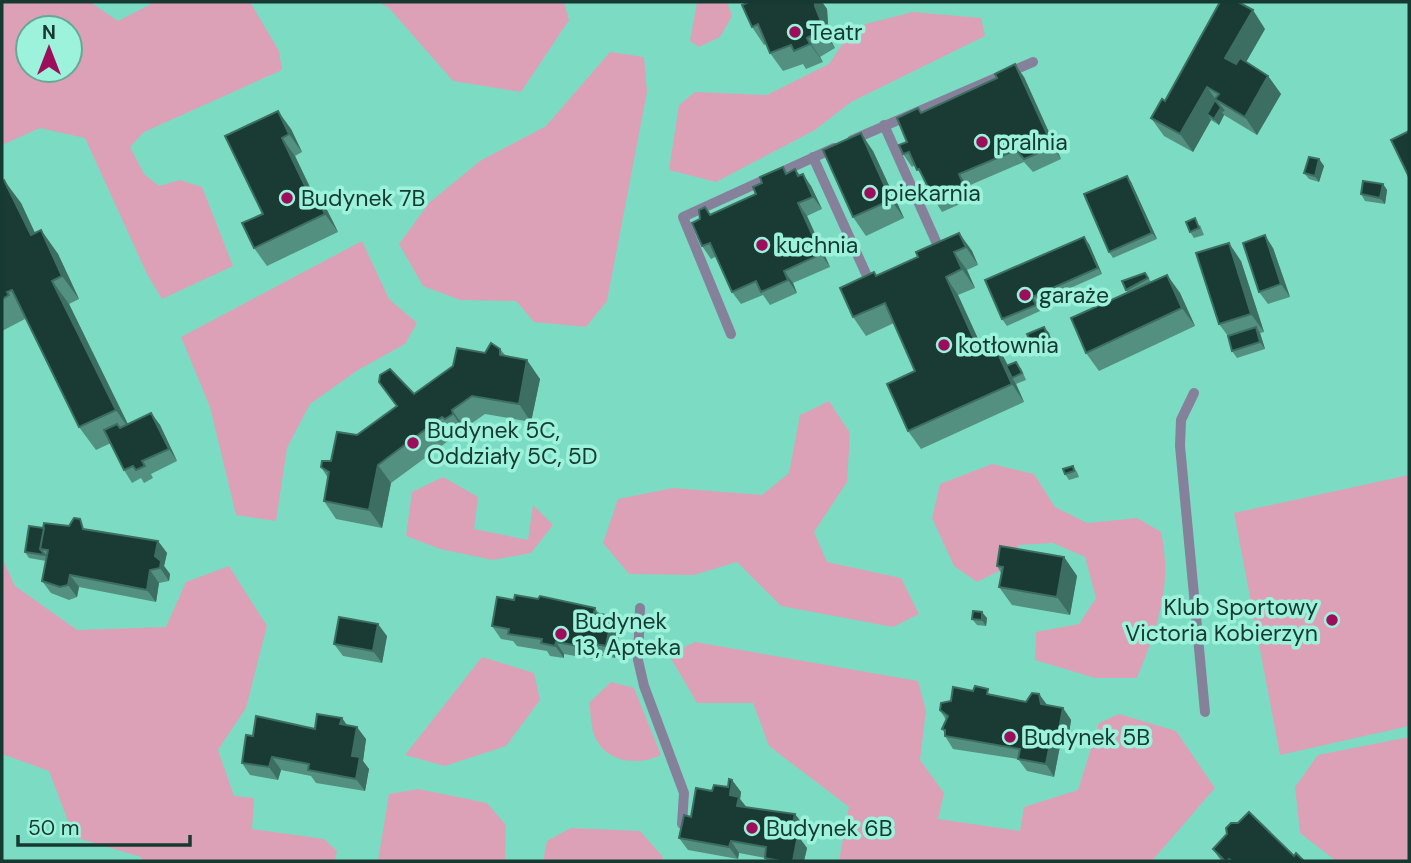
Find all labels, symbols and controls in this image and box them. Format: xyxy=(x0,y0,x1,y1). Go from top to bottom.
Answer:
north arrow xyxy=(14,14,84,84)
place label: Teatr xyxy=(809,17,863,47)
text: N xyxy=(42,20,56,45)
marker: Teatr xyxy=(787,24,803,40)
place label: pralnia xyxy=(996,127,1068,157)
marker: pralnia xyxy=(974,134,990,150)
place label: piekarnia xyxy=(884,178,981,208)
place label: Budynek 7B xyxy=(301,183,425,213)
marker: piekarnia xyxy=(862,185,878,201)
marker: Budynek 7B xyxy=(279,190,295,206)
place label: kuchnia xyxy=(776,230,858,260)
marker: kuchnia xyxy=(754,237,770,253)
place label: garaże xyxy=(1039,280,1109,310)
marker: garaże xyxy=(1017,287,1033,303)
place label: kotłownia xyxy=(958,330,1059,360)
marker: kotłownia xyxy=(936,337,952,353)
place label: Budynek 5C, Oddziały 5C, 5D xyxy=(427,415,598,471)
marker: Budynek 5C, Oddziały 5C, 5D xyxy=(405,435,421,451)
place label: Klub Sportowy Victoria Kobierzyn xyxy=(1125,592,1318,648)
place label: Budynek 13, Apteka xyxy=(575,606,681,662)
marker: Klub Sportowy Victoria Kobierzyn xyxy=(1324,612,1340,628)
marker: Budynek 13, Apteka xyxy=(553,626,569,642)
place label: Budynek 5B xyxy=(1024,722,1150,752)
marker: Budynek 5B xyxy=(1002,729,1018,745)
scale bar xyxy=(18,804,189,848)
place label: Budynek 6B xyxy=(766,813,893,843)
text: 50 m xyxy=(28,814,79,842)
marker: Budynek 6B xyxy=(744,820,760,836)

